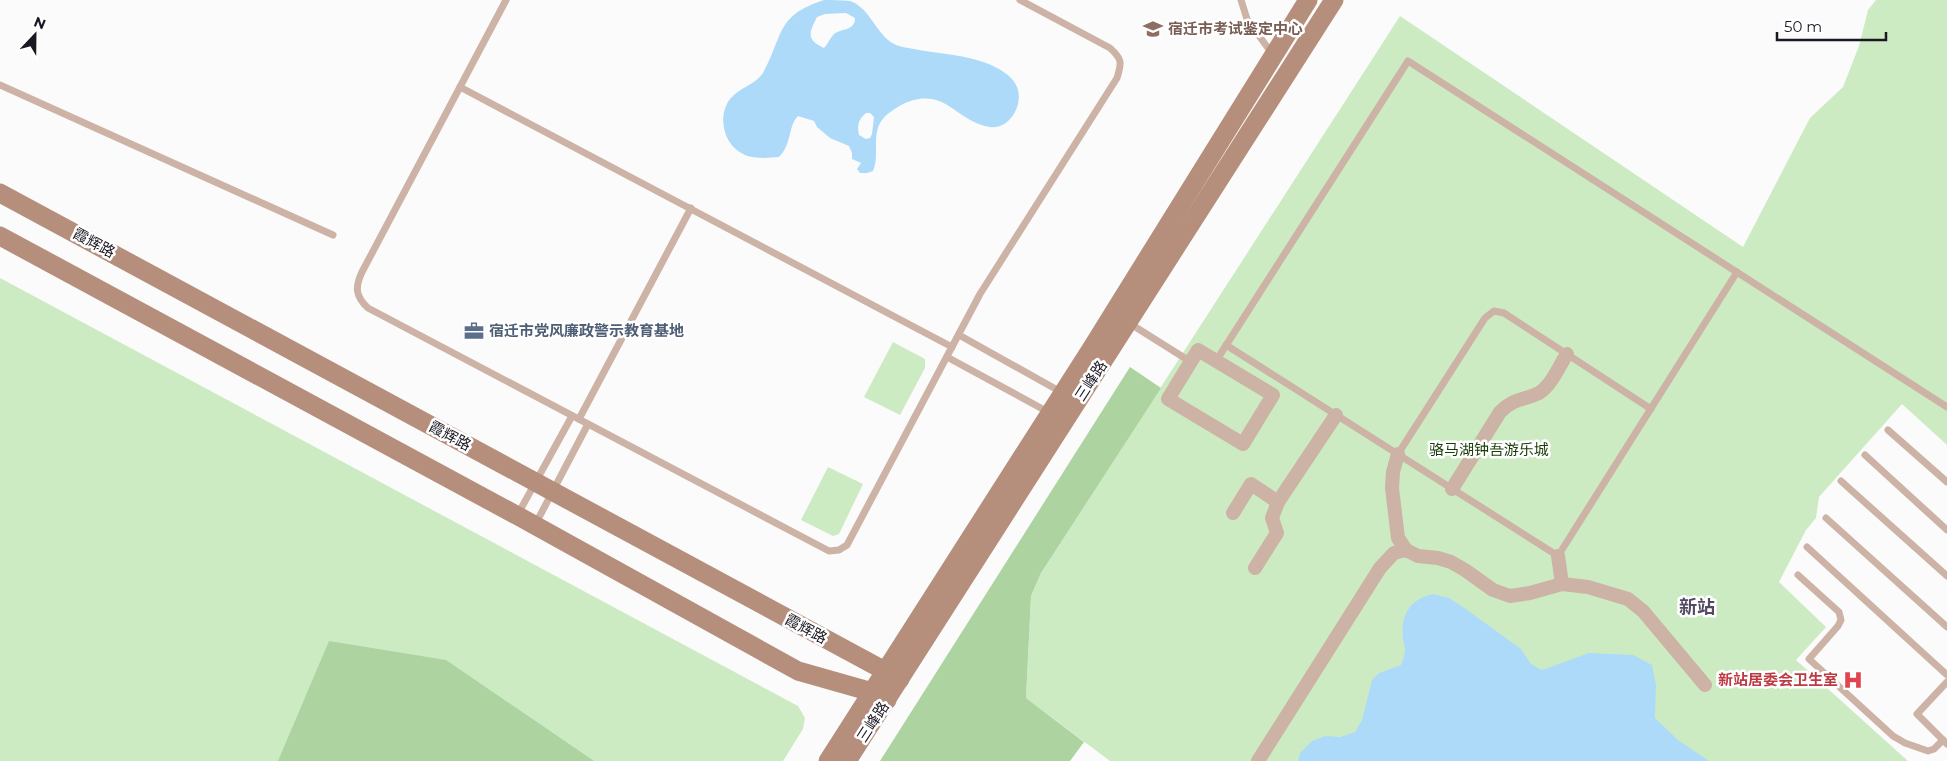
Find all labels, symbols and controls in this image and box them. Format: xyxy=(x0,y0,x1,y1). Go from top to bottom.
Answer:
north arrow xyxy=(10,10,60,60)
scale bar xyxy=(1777,10,1886,42)
text: N xyxy=(31,12,48,33)
text: 50 m xyxy=(1784,17,1822,36)
school or university icon: 宿迁市考试鉴定中心 xyxy=(1142,18,1164,40)
place label: 宿迁市考试鉴定中心 xyxy=(1168,19,1303,38)
street label: 霞辉路 xyxy=(70,224,119,262)
office icon: 宿迁市党风廉政警示教育基地 xyxy=(463,320,485,342)
place label: 宿迁市党风廉政警示教育基地 xyxy=(489,321,684,340)
street label: 三峰路 xyxy=(1070,357,1111,405)
street label: 霞辉路 xyxy=(426,417,475,455)
park label: 骆马湖钟吾游乐城 xyxy=(1429,440,1549,459)
district label: 新站 xyxy=(1679,596,1715,618)
street label: 霞辉路 xyxy=(782,610,831,648)
hospital icon: 新站居委会卫生室 xyxy=(1842,669,1864,691)
place label: 新站居委会卫生室 xyxy=(1718,670,1838,689)
street label: 三峰路 xyxy=(852,698,893,746)

